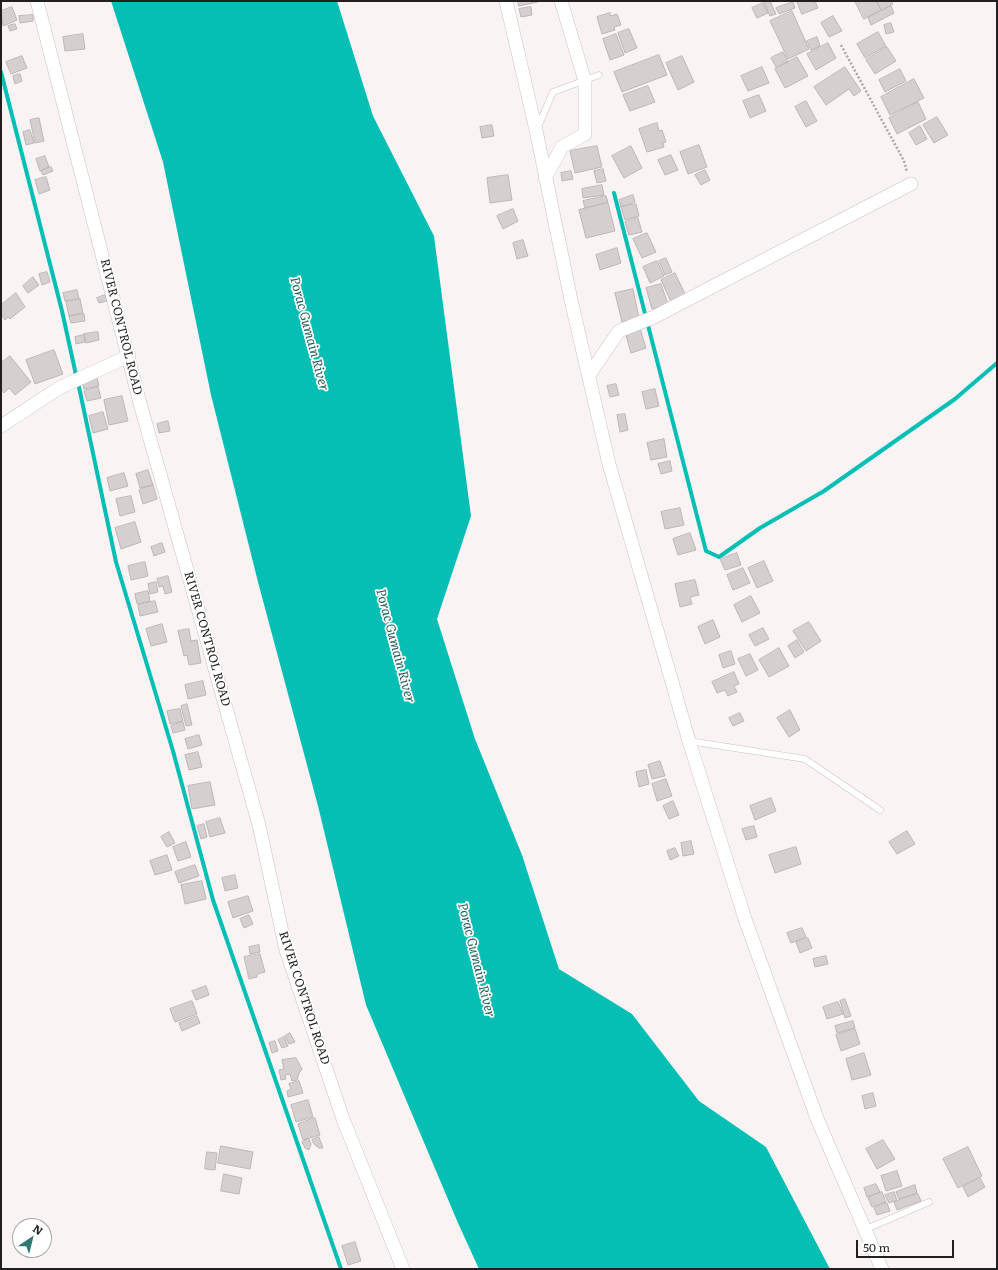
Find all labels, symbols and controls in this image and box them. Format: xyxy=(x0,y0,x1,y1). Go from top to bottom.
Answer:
street label: RIVER CONTROL ROAD xyxy=(97,257,145,397)
water label: Porac Gumain River xyxy=(286,275,332,393)
street label: RIVER CONTROL ROAD xyxy=(181,570,233,708)
water label: Porac Gumain River xyxy=(372,587,418,705)
water label: Porac Gumain River xyxy=(454,901,498,1019)
street label: RIVER CONTROL ROAD xyxy=(276,929,332,1067)
north arrow xyxy=(12,1218,52,1258)
text: N xyxy=(30,1220,47,1238)
scale bar xyxy=(858,1232,956,1258)
text: 50 m xyxy=(863,1238,890,1256)

